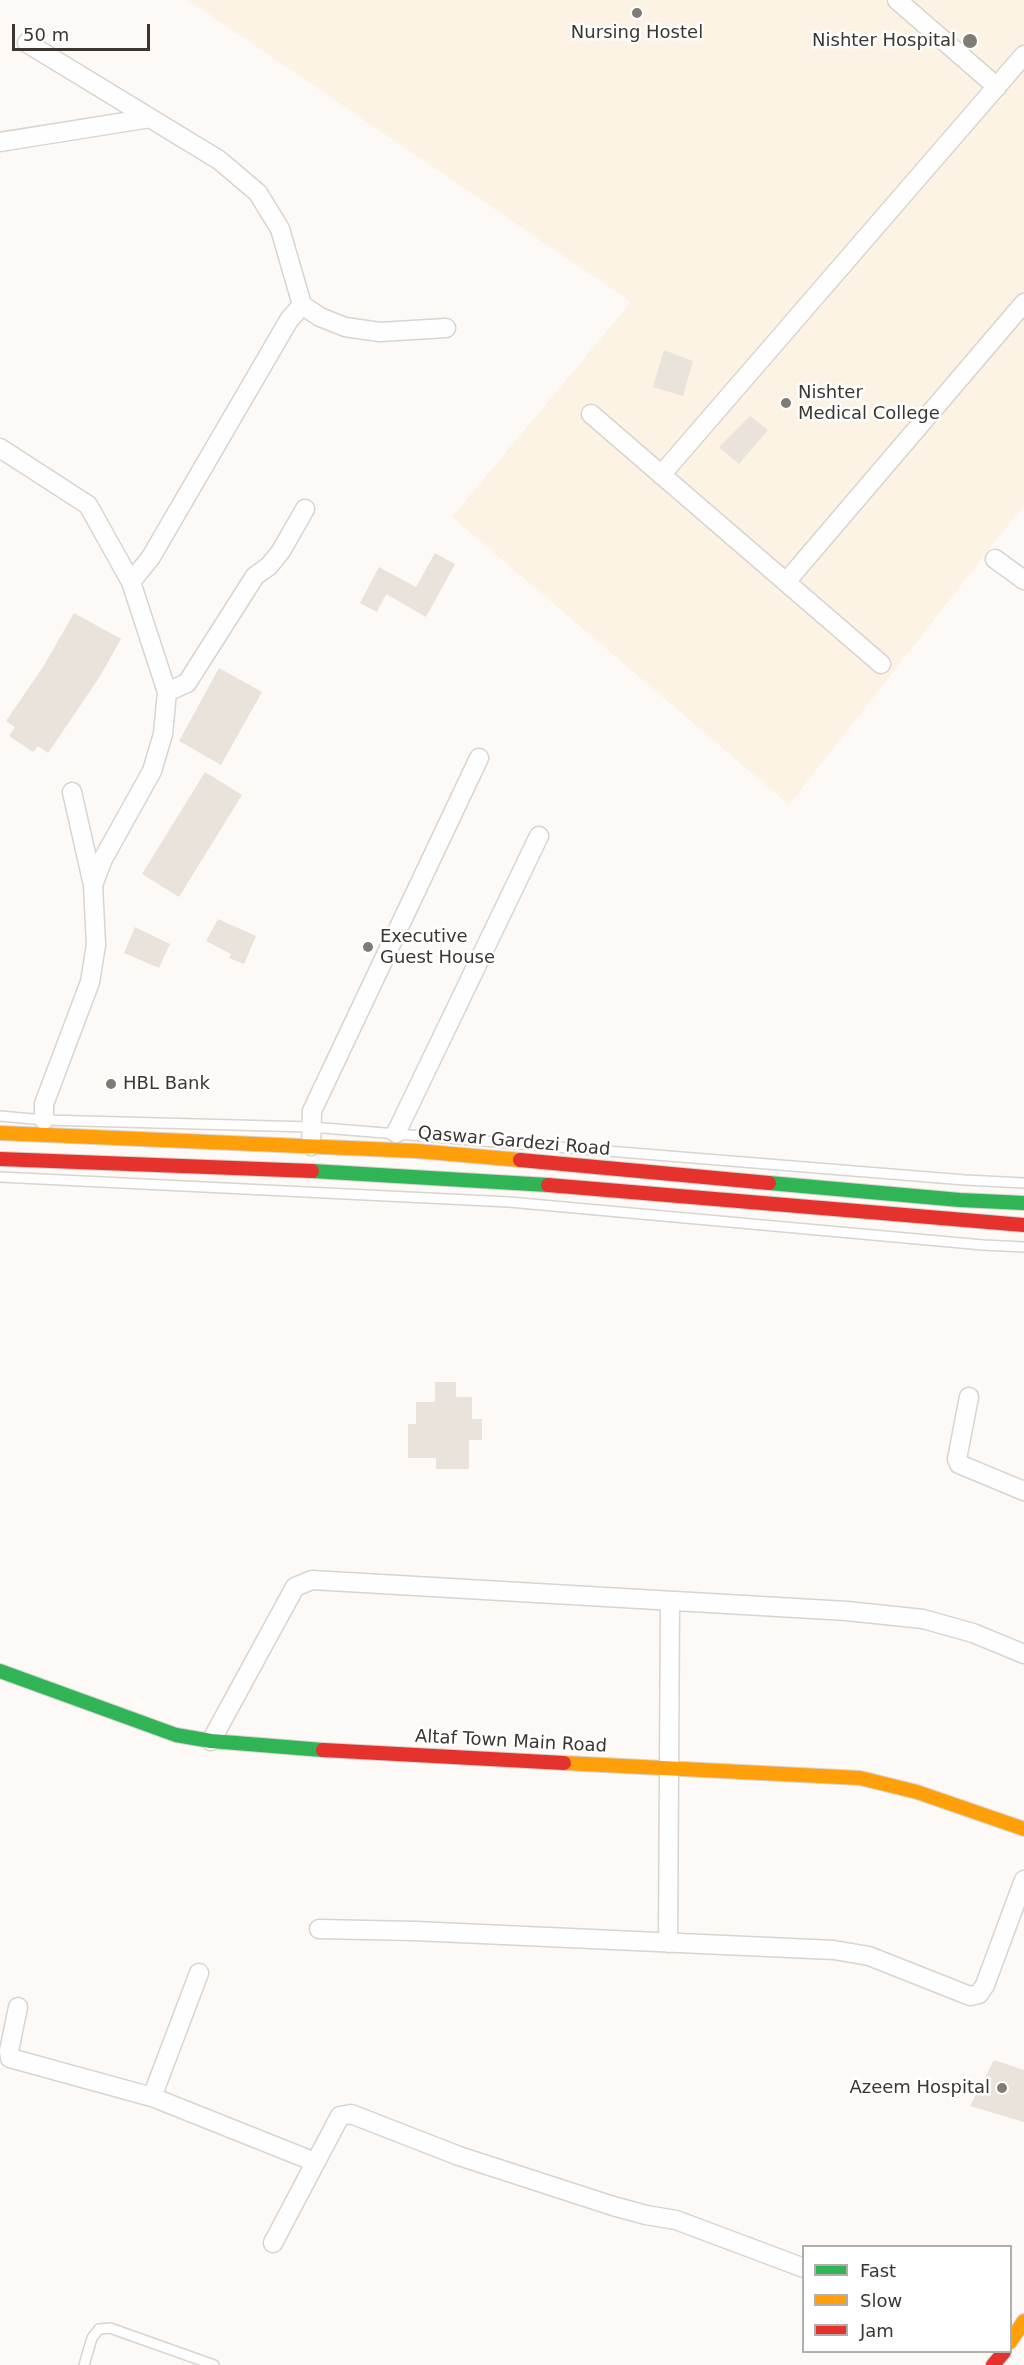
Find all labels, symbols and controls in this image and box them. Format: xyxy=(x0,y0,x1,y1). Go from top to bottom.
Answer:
marker: Nursing Hostel xyxy=(630,6,644,20)
scale bar xyxy=(15,12,153,50)
place label: Nursing Hostel xyxy=(571,22,703,44)
text: 50 m xyxy=(23,24,69,45)
place label: Nishter Hospital xyxy=(812,30,956,52)
marker: Nishter Hospital xyxy=(961,32,979,50)
place label: Nishter Medical College xyxy=(798,382,940,424)
marker: Nishter Medical College xyxy=(779,396,793,410)
place label: Executive Guest House xyxy=(380,926,495,968)
marker: Executive Guest House xyxy=(361,940,375,954)
place label: HBL Bank xyxy=(123,1073,210,1095)
marker: HBL Bank xyxy=(104,1077,118,1091)
street label: Qaswar Gardezi Road xyxy=(417,1123,611,1161)
street label: Altaf Town Main Road xyxy=(415,1726,607,1758)
place label: Azeem Hospital xyxy=(849,2077,990,2099)
marker: Azeem Hospital xyxy=(995,2081,1009,2095)
legend xyxy=(802,2245,1012,2353)
text: Fast xyxy=(860,2260,896,2281)
text: Slow xyxy=(860,2290,902,2311)
text: Jam xyxy=(860,2320,894,2341)

